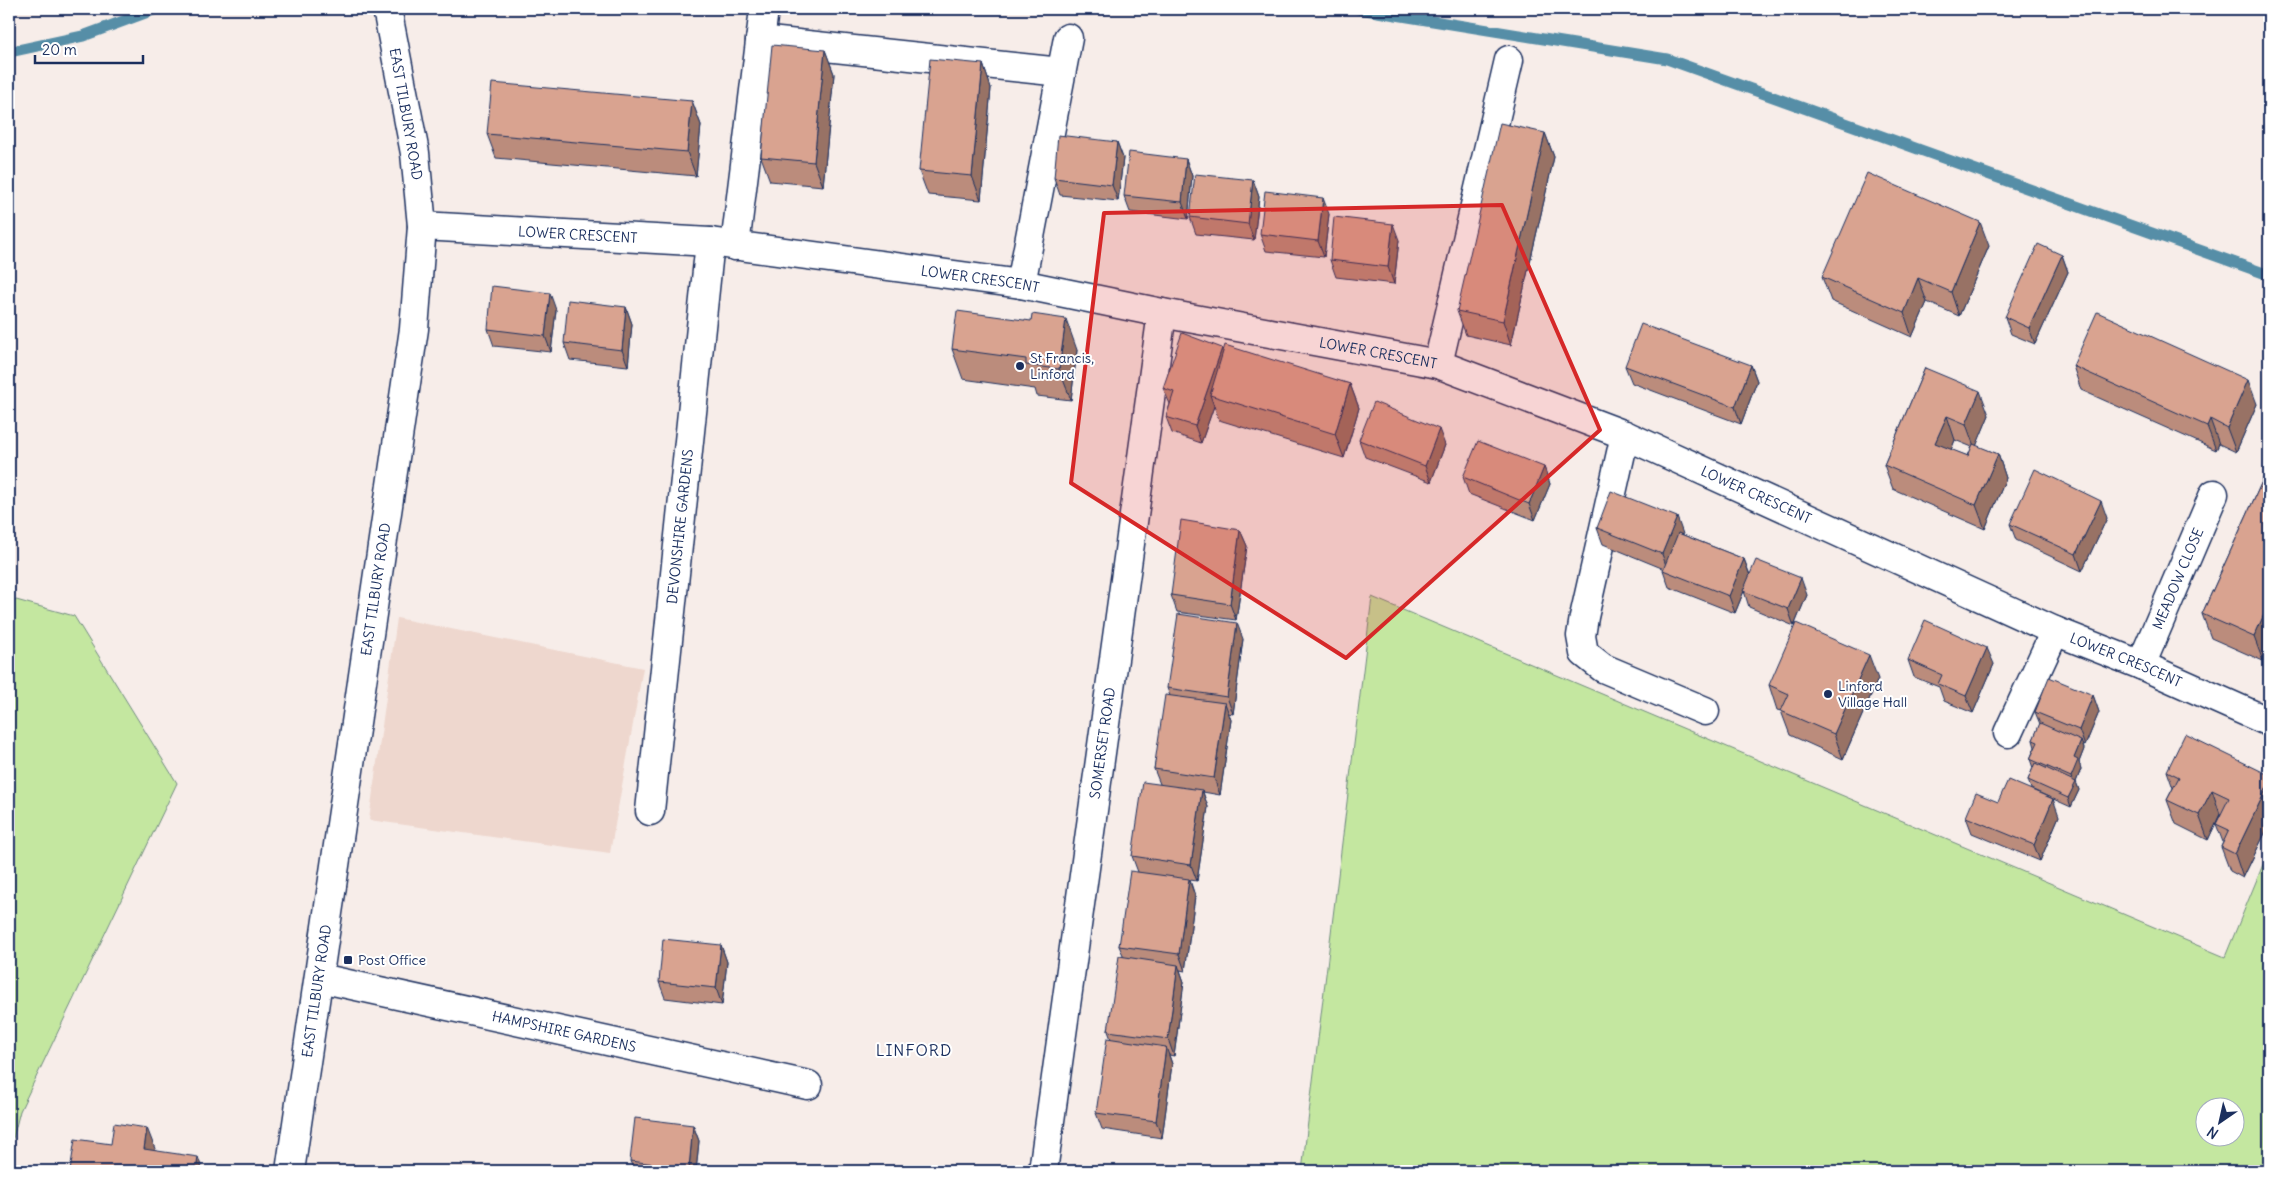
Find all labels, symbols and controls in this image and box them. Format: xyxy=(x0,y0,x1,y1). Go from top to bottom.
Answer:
scale bar xyxy=(35,32,142,64)
text: 20 m xyxy=(42,40,77,59)
street label: EAST TILBURY ROAD xyxy=(386,47,427,182)
street label: LOWER CRESCENT xyxy=(518,222,638,247)
street label: LOWER CRESCENT xyxy=(920,262,1041,297)
street label: LOWER CRESCENT xyxy=(1318,333,1439,373)
place label: St Francis, Linford xyxy=(1030,349,1094,383)
marker: St Francis, Linford xyxy=(1014,360,1026,372)
street label: DEVONSHIRE GARDENS xyxy=(663,448,697,605)
street label: LOWER CRESCENT xyxy=(1698,462,1814,528)
street label: EAST TILBURY ROAD xyxy=(357,522,394,657)
street label: MEADOW CLOSE xyxy=(2148,525,2207,632)
street label: LOWER CRESCENT xyxy=(2067,629,2185,691)
place label: Linford Village Hall xyxy=(1838,677,1907,711)
street label: SOMERSET ROAD xyxy=(1086,686,1119,800)
marker: Linford Village Hall xyxy=(1822,688,1834,700)
street label: EAST TILBURY ROAD xyxy=(298,923,335,1059)
place label: Post Office xyxy=(358,951,426,969)
marker: Post Office xyxy=(342,954,354,966)
street label: HAMPSHIRE GARDENS xyxy=(490,1007,638,1056)
district label: LINFORD xyxy=(876,1040,952,1060)
north arrow xyxy=(2196,1098,2246,1148)
text: N xyxy=(2204,1123,2222,1143)

